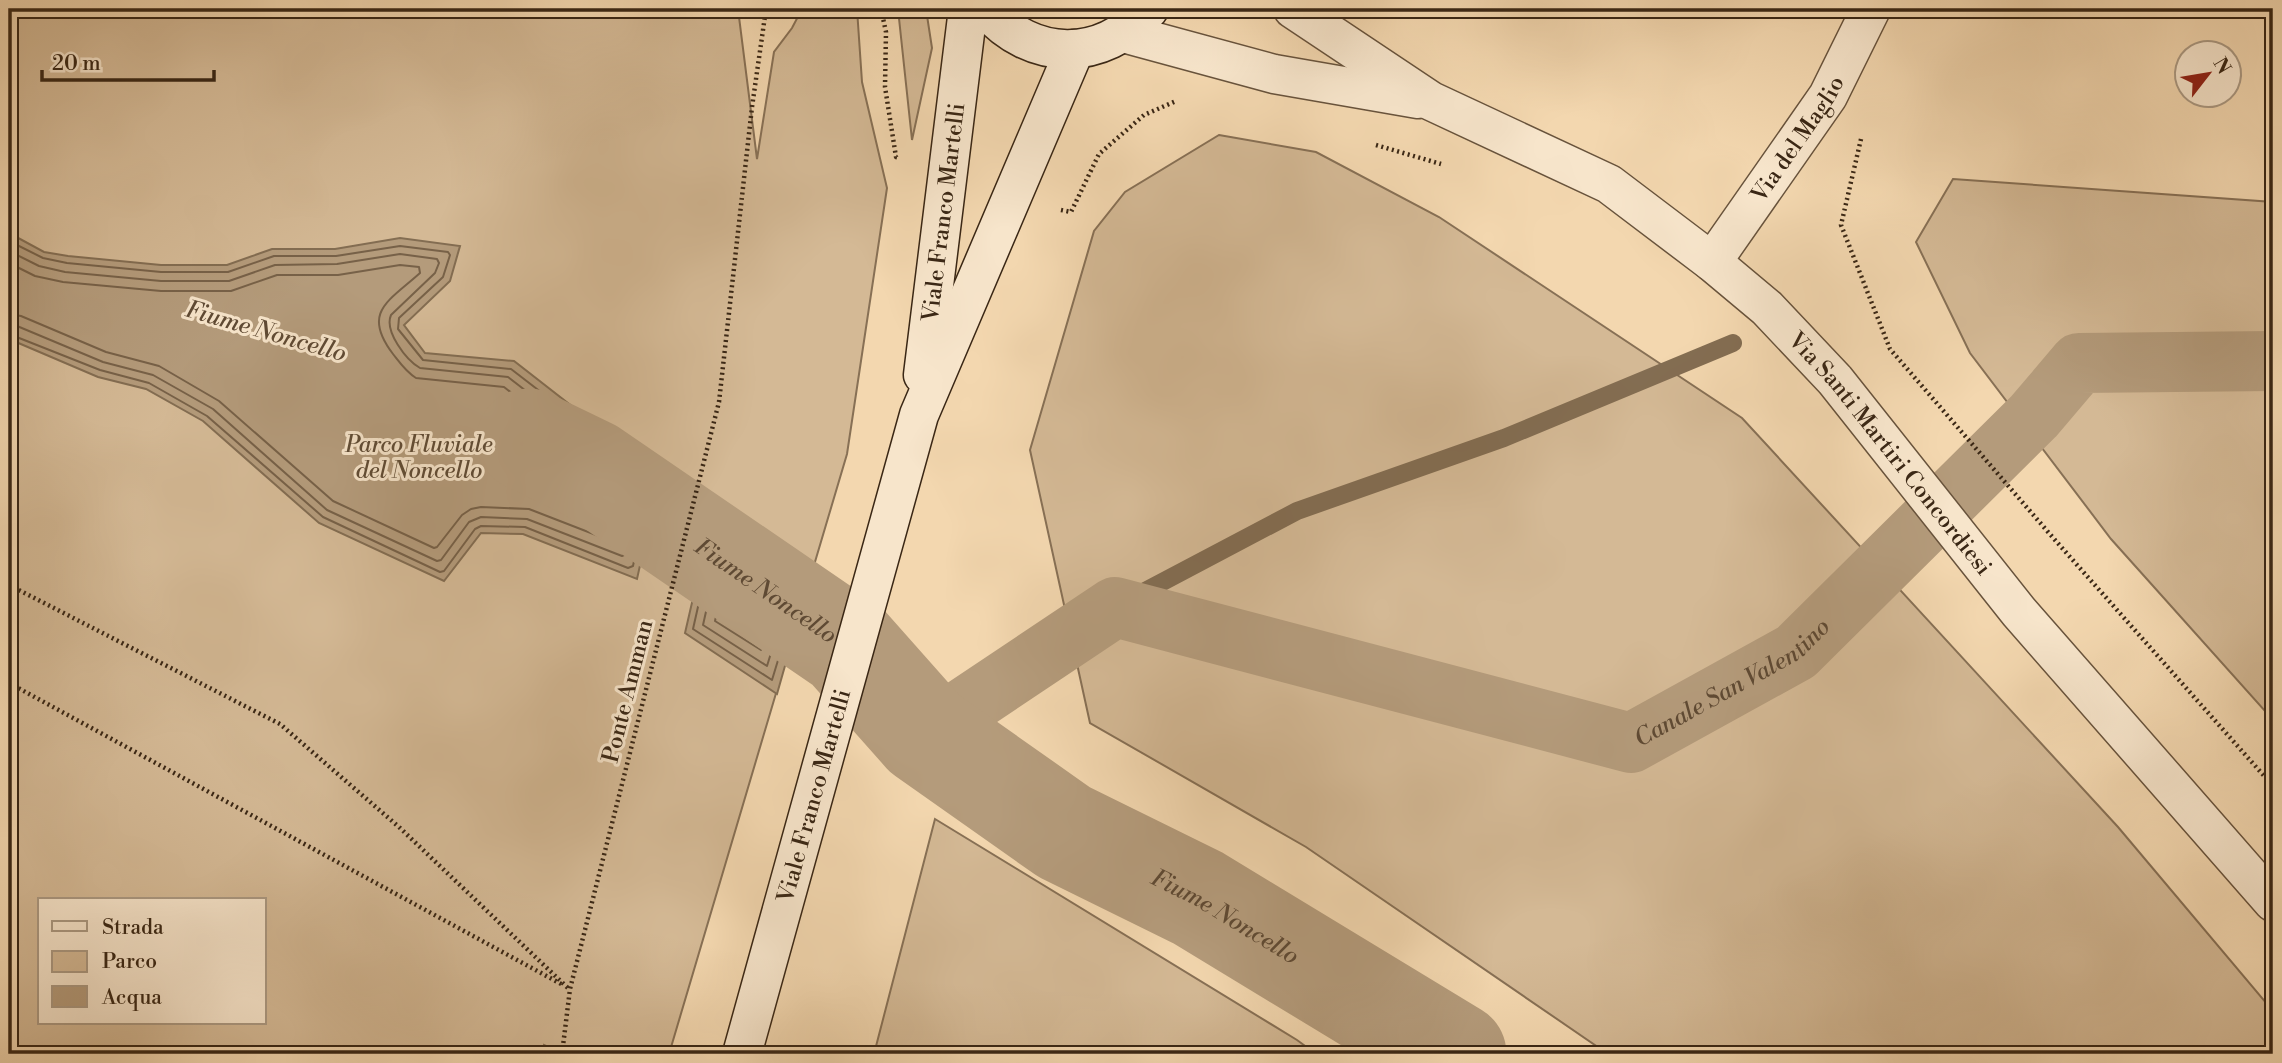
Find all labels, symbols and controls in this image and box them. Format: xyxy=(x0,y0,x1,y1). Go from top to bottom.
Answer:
scale bar xyxy=(42,38,214,82)
north arrow xyxy=(2174,38,2244,108)
text: 20 m xyxy=(52,51,101,77)
text: N xyxy=(2208,53,2236,78)
street label: Via del Maglio xyxy=(1745,72,1851,209)
street label: Viale Franco Martelli xyxy=(917,101,971,324)
water label: Fiume Noncello xyxy=(182,295,350,369)
street label: Via Santi Martiri Concordiesi xyxy=(1781,326,1997,581)
park label: Parco Fluviale del Noncello xyxy=(344,431,493,485)
water label: Fiume Noncello xyxy=(688,532,842,651)
water label: Canale San Valentino xyxy=(1629,613,1837,754)
street label: Ponte Amman xyxy=(597,616,659,766)
street label: Viale Franco Martelli xyxy=(771,686,857,907)
water label: Fiume Noncello xyxy=(1146,863,1304,972)
legend xyxy=(38,898,266,1024)
text: Strada xyxy=(102,915,164,941)
text: Parco xyxy=(102,949,157,975)
text: Acqua xyxy=(101,985,162,1011)

